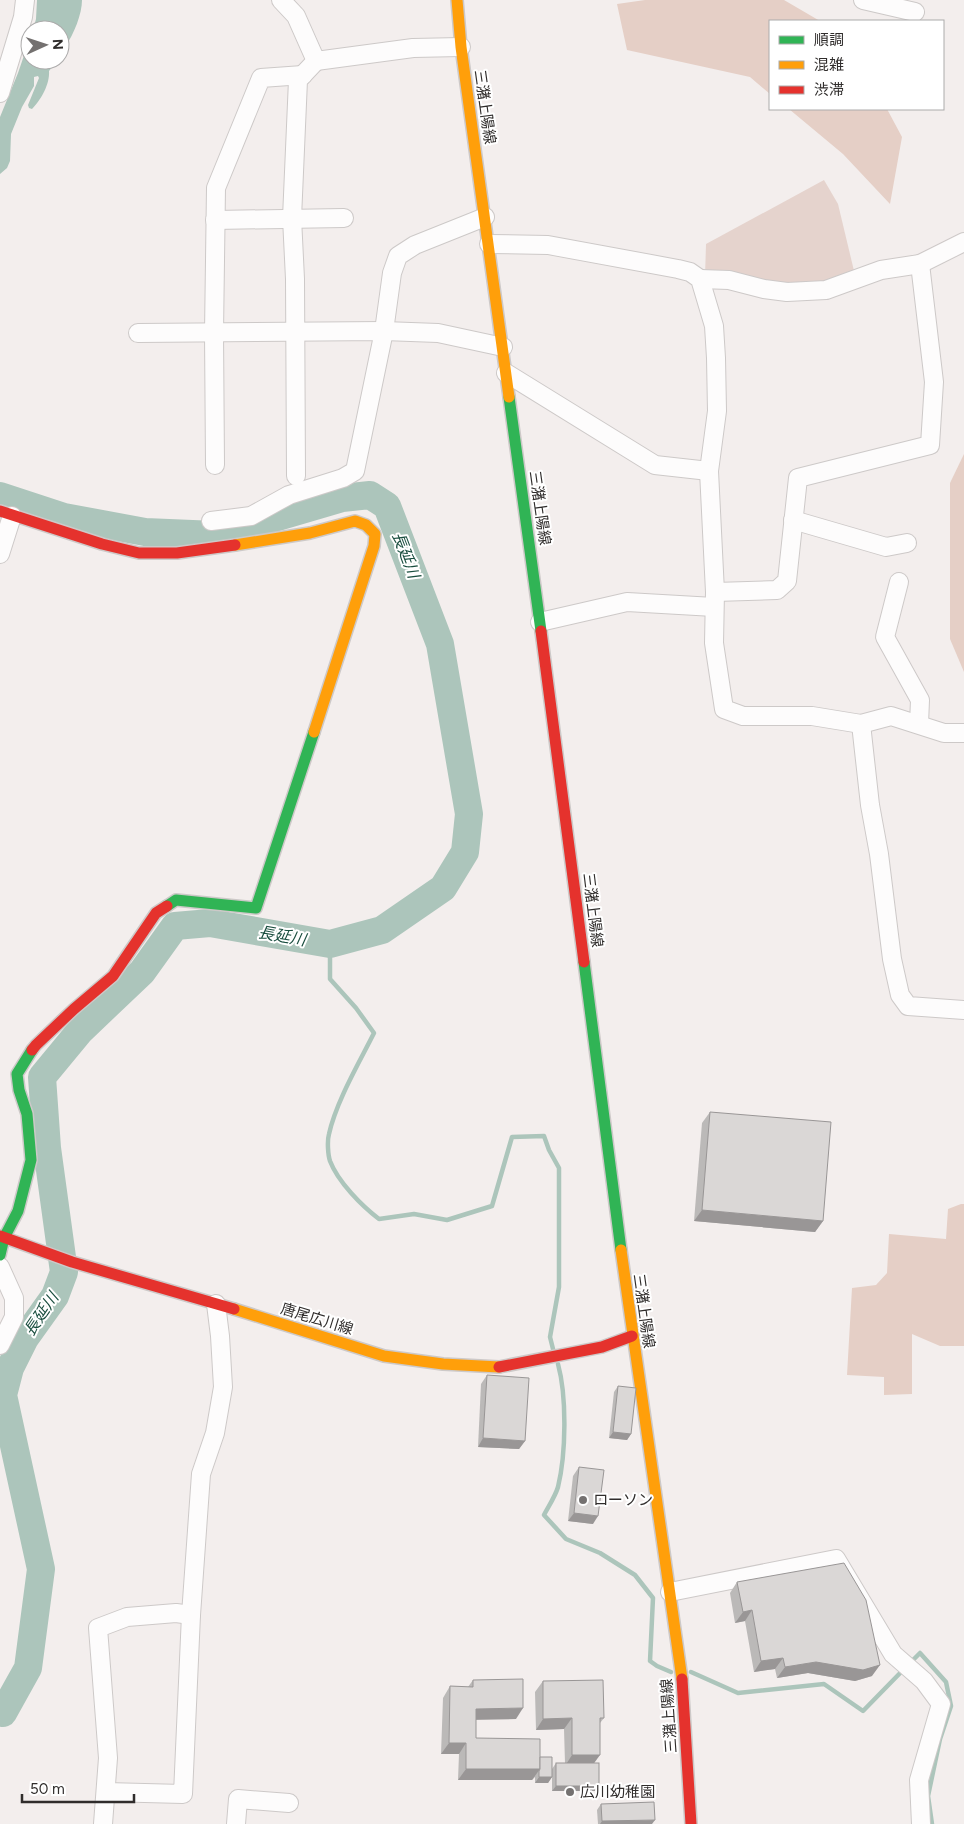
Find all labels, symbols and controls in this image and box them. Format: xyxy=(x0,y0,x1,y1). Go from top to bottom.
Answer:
north arrow xyxy=(20,20,70,70)
legend xyxy=(769,20,944,110)
text: 順調 xyxy=(814,31,844,49)
text: N xyxy=(49,38,66,50)
text: 混雑 xyxy=(814,56,844,74)
street label: 三潴上陽線 xyxy=(471,69,499,145)
text: 渋滞 xyxy=(814,81,844,99)
street label: 三潴上陽線 xyxy=(526,470,554,546)
water label: 長延川 xyxy=(389,529,424,583)
street label: 三潴上陽線 xyxy=(579,872,607,948)
water label: 長延川 xyxy=(257,922,309,950)
street label: 三潴上陽線 xyxy=(630,1273,658,1349)
water label: 長延川 xyxy=(20,1287,63,1339)
street label: 唐尾広川線 xyxy=(278,1299,356,1339)
place label: ローソン xyxy=(593,1491,653,1509)
marker: ローソン xyxy=(577,1494,589,1506)
street label: 三潴上陽線 xyxy=(657,1678,681,1754)
scale bar xyxy=(22,1772,135,1804)
text: 50 m xyxy=(30,1780,65,1798)
place label: 広川幼稚園 xyxy=(580,1783,655,1801)
marker: 広川幼稚園 xyxy=(564,1786,576,1798)

